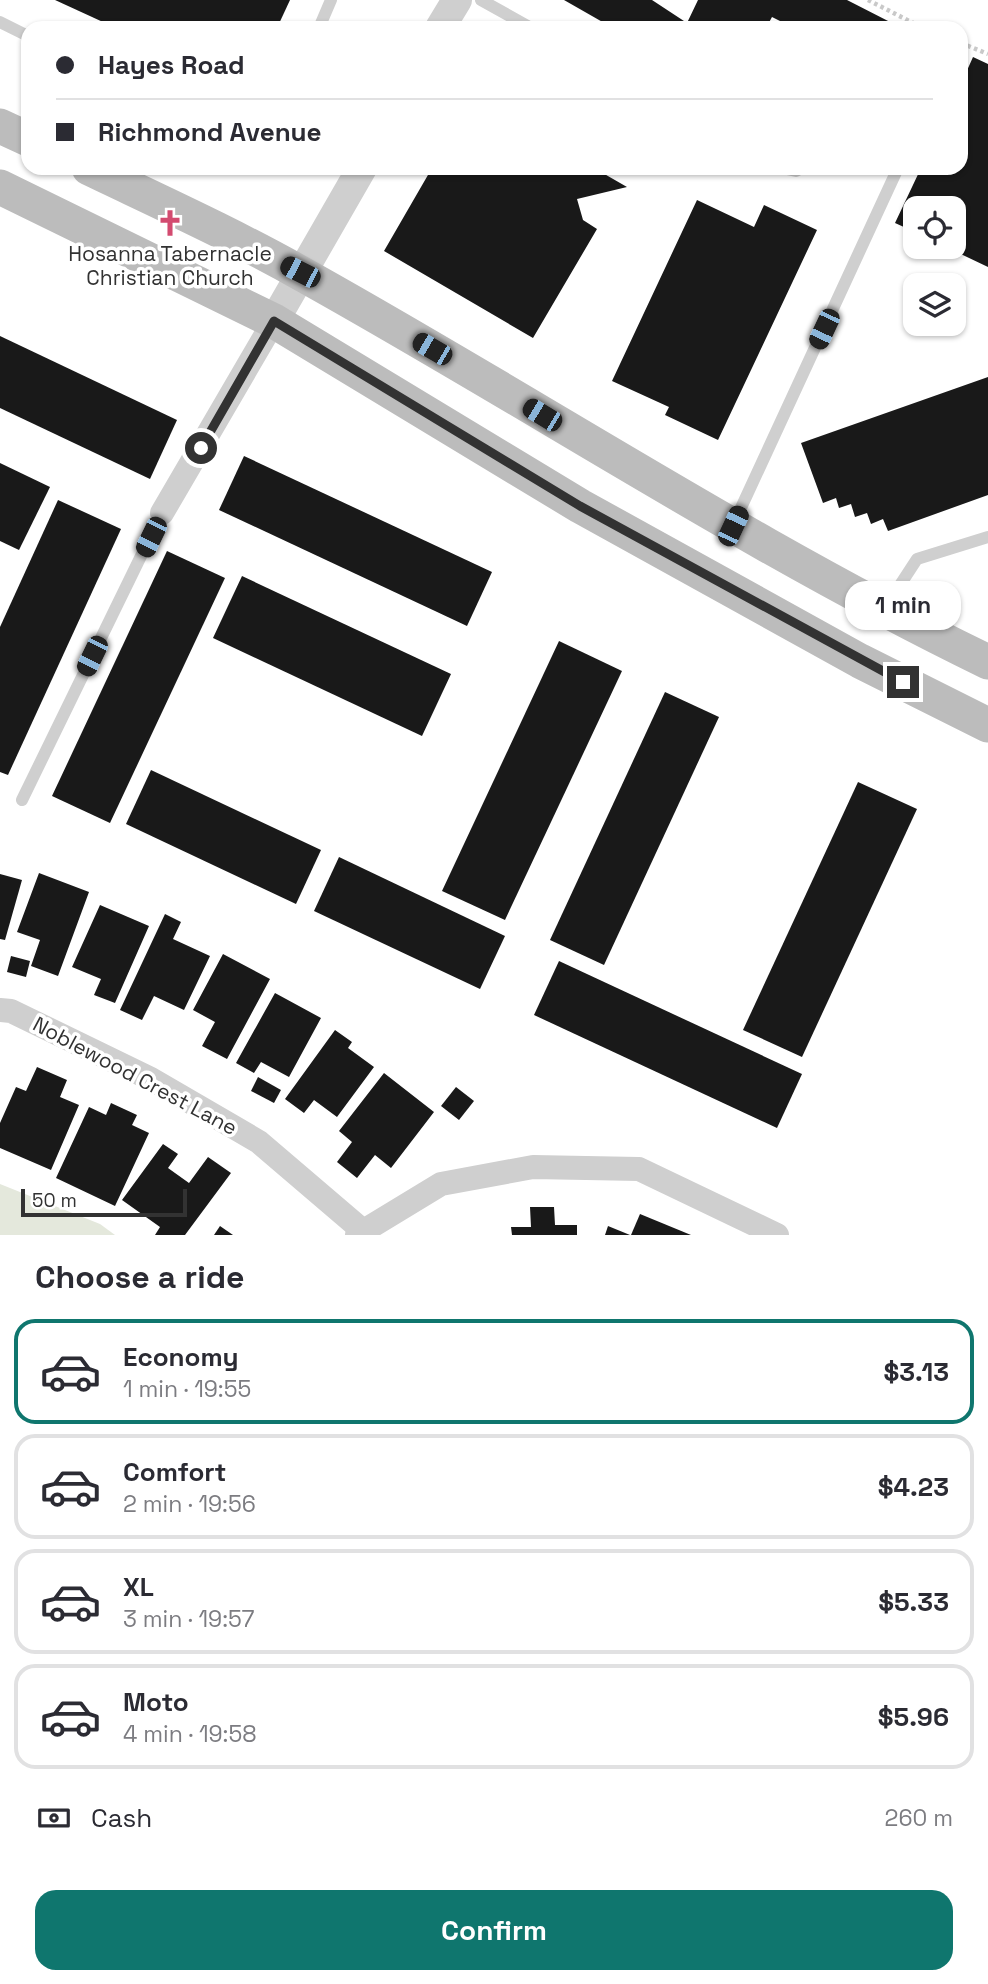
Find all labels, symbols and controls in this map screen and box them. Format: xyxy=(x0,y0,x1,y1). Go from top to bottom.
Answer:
text: Hayes Road xyxy=(98,48,245,82)
text: Richmond Avenue xyxy=(98,115,322,149)
map controls xyxy=(903,196,966,336)
button: locate xyxy=(903,196,966,259)
church icon: Hosanna Tabernacle Christian Church xyxy=(155,208,185,238)
place label: Hosanna Tabernacle Christian Church xyxy=(68,240,272,291)
car xyxy=(277,253,324,291)
button: layers xyxy=(903,273,966,336)
car xyxy=(806,306,843,352)
car xyxy=(409,329,456,369)
car xyxy=(519,395,566,435)
route start xyxy=(185,432,217,464)
car xyxy=(715,503,752,549)
car xyxy=(133,514,170,560)
callout: 1 min xyxy=(845,580,961,630)
text: 1 min xyxy=(875,590,931,620)
car xyxy=(74,633,111,679)
route end xyxy=(887,666,919,698)
street label: Noblewood Crest Lane xyxy=(28,1010,242,1141)
scale bar xyxy=(21,1186,187,1218)
text: 50 m xyxy=(32,1188,77,1213)
text: Choose a ride xyxy=(35,1257,245,1297)
icon: car xyxy=(39,1340,102,1403)
text: Economy xyxy=(123,1340,239,1374)
text: $3.13 xyxy=(883,1355,949,1389)
text: 1 min · 19:55 xyxy=(123,1374,251,1404)
icon: car xyxy=(39,1455,102,1518)
text: Comfort xyxy=(123,1455,226,1489)
text: $4.23 xyxy=(878,1470,949,1504)
text: 2 min · 19:56 xyxy=(123,1489,256,1519)
icon: car xyxy=(39,1570,102,1633)
text: XL xyxy=(123,1570,154,1604)
text: $5.33 xyxy=(878,1585,949,1619)
text: 3 min · 19:57 xyxy=(123,1604,254,1634)
icon: car xyxy=(39,1685,102,1748)
text: Moto xyxy=(123,1685,189,1719)
text: $5.96 xyxy=(878,1700,949,1734)
text: 4 min · 19:58 xyxy=(123,1719,257,1749)
icon: cash xyxy=(35,1799,73,1837)
text: Cash xyxy=(91,1801,152,1835)
text: 260 m xyxy=(885,1803,953,1833)
button: Confirm xyxy=(35,1890,953,1970)

